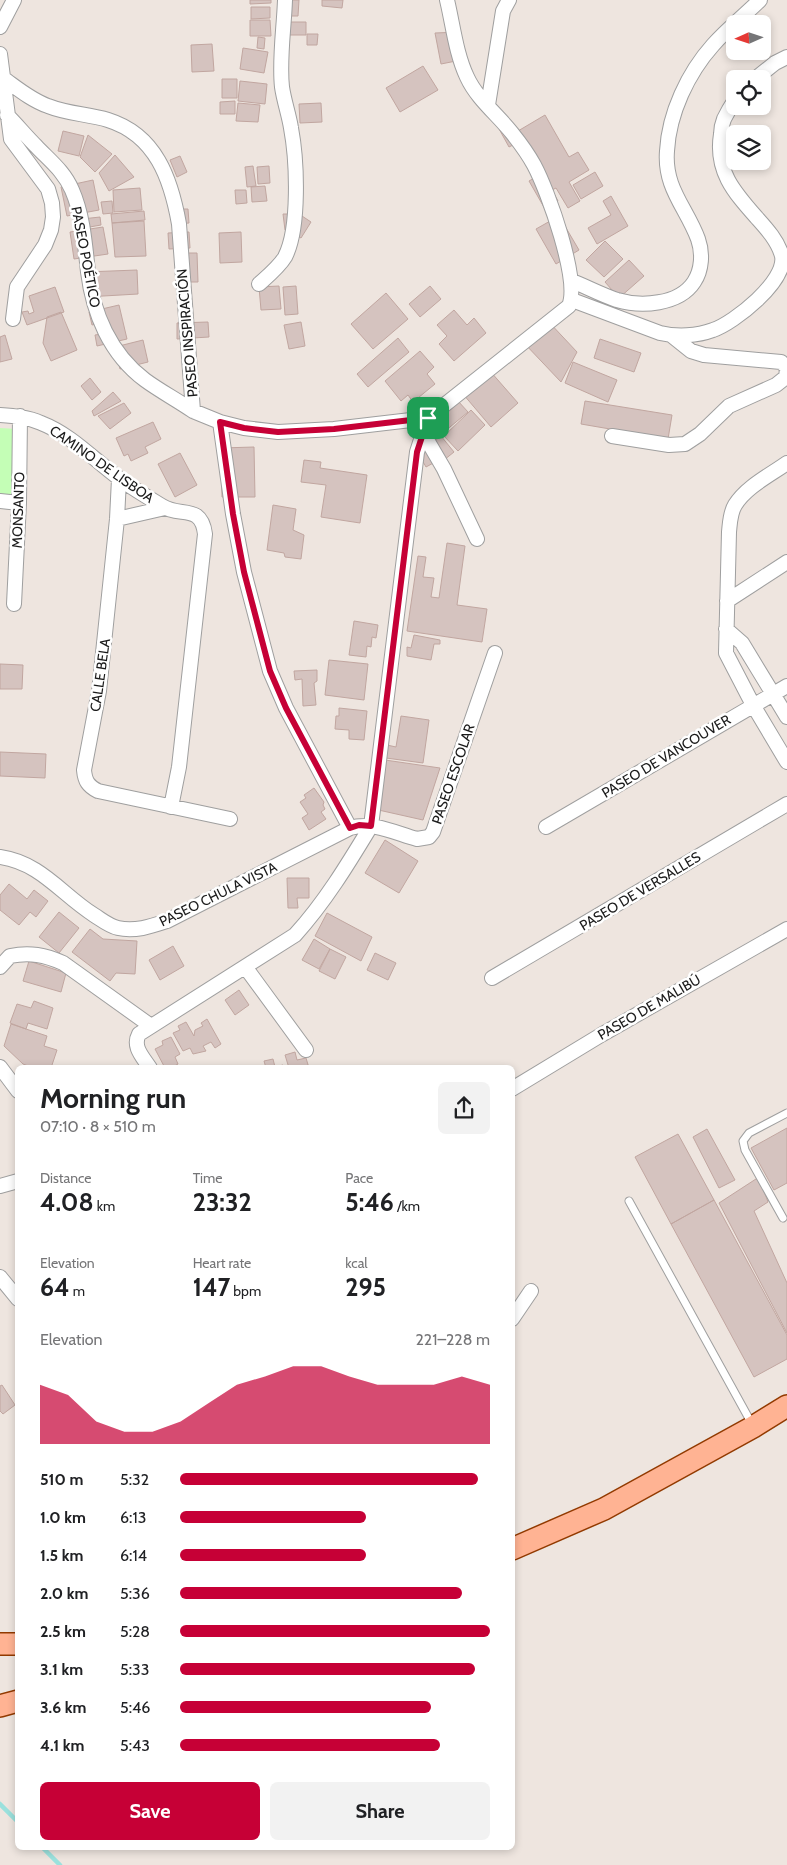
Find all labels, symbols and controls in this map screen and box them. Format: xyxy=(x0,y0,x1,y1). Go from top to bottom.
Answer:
north arrow xyxy=(726,15,771,60)
map controls xyxy=(726,15,771,170)
button: locate xyxy=(726,70,771,115)
button: layers xyxy=(726,125,771,170)
street label: PASEO POÉTICO xyxy=(67,205,105,309)
street label: PASEO INSPIRACIÓN xyxy=(172,268,202,398)
pin xyxy=(407,397,449,439)
icon: arrive xyxy=(414,404,442,432)
street label: CAMINO DE LISBOA xyxy=(46,421,158,507)
street label: MONSANTO xyxy=(8,471,28,549)
street label: CALLE BELA xyxy=(86,637,114,713)
street label: PASEO DE VANCOUVER xyxy=(598,710,734,802)
street label: PASEO ESCOLAR xyxy=(427,721,479,827)
street label: PASEO DE VERSALLES xyxy=(576,848,704,934)
street label: PASEO CHULA VISTA xyxy=(156,858,280,930)
street label: PASEO DE MALIBÚ xyxy=(594,970,704,1044)
text: Morning run xyxy=(40,1081,186,1115)
button: share xyxy=(438,1082,490,1134)
text: 07:10 · 8 × 510 m xyxy=(40,1117,156,1136)
text: Distance xyxy=(40,1169,92,1187)
text: Time xyxy=(193,1169,222,1187)
text: Pace xyxy=(345,1169,373,1187)
text: 4.08 xyxy=(40,1187,94,1217)
text: 23:32 xyxy=(193,1187,252,1217)
text: 5:46 xyxy=(345,1187,394,1217)
text: km xyxy=(94,1197,115,1215)
text: /km xyxy=(394,1197,420,1215)
text: Elevation xyxy=(40,1254,95,1272)
text: Heart rate xyxy=(193,1254,251,1272)
text: kcal xyxy=(345,1254,368,1272)
text: 64 xyxy=(40,1272,70,1302)
text: 147 xyxy=(193,1272,230,1302)
text: 295 xyxy=(345,1272,386,1302)
text: m xyxy=(70,1282,85,1300)
text: bpm xyxy=(230,1282,261,1300)
text: Elevation xyxy=(40,1330,103,1349)
text: 221–228 m xyxy=(415,1330,490,1349)
text: 510 m xyxy=(40,1470,83,1489)
text: 5:32 xyxy=(120,1470,149,1489)
text: 1.0 km xyxy=(40,1508,86,1527)
text: 6:13 xyxy=(120,1508,146,1527)
text: 1.5 km xyxy=(40,1546,83,1565)
text: 6:14 xyxy=(120,1546,147,1565)
text: 2.0 km xyxy=(40,1584,88,1603)
text: 5:36 xyxy=(120,1584,150,1603)
text: 2.5 km xyxy=(40,1622,86,1641)
text: 5:28 xyxy=(120,1622,150,1641)
text: 3.1 km xyxy=(40,1660,83,1679)
text: 5:33 xyxy=(120,1660,149,1679)
text: 3.6 km xyxy=(40,1698,86,1717)
text: 5:46 xyxy=(120,1698,150,1717)
text: 4.1 km xyxy=(40,1736,84,1755)
text: 5:43 xyxy=(120,1736,150,1755)
button: Save xyxy=(40,1782,260,1840)
button: Share xyxy=(270,1782,490,1840)

